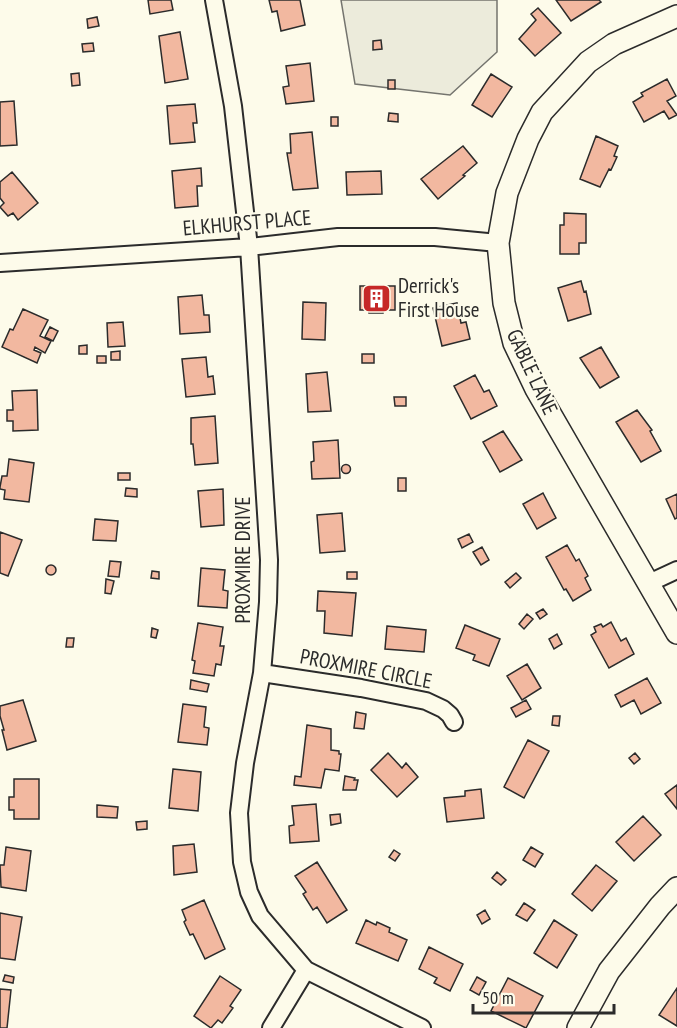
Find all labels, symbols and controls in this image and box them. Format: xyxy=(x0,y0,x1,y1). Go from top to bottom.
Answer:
street label: ELKHURST PLACE xyxy=(182,203,312,242)
place label: Derrick's First House xyxy=(398,272,480,323)
building icon: Derrick's First House xyxy=(361,282,393,314)
street label: GABLE LANE xyxy=(501,325,564,419)
street label: PROXMIRE DRIVE xyxy=(229,496,256,624)
street label: PROXMIRE CIRCLE xyxy=(298,642,434,695)
scale bar xyxy=(473,977,614,1015)
text: 50 m xyxy=(482,986,514,1009)

